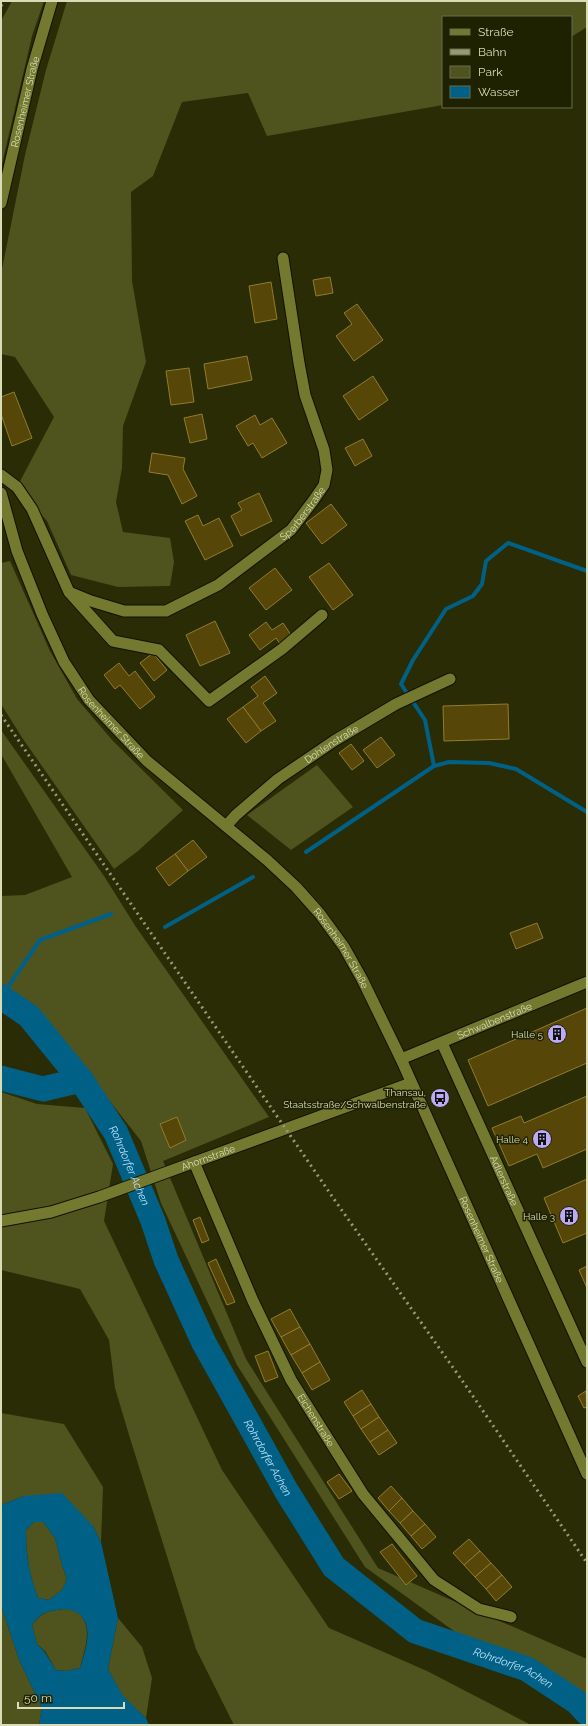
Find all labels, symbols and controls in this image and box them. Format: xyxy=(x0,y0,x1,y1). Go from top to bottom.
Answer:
legend xyxy=(442,16,572,108)
text: Straße xyxy=(478,25,514,39)
text: Bahn xyxy=(478,45,507,59)
street label: Rosenheimer Straße xyxy=(9,55,41,148)
text: Park xyxy=(478,65,503,79)
text: Wasser xyxy=(478,85,520,99)
street label: Sperberstraße xyxy=(277,484,327,542)
street label: Rosenheimer Straße xyxy=(76,684,147,761)
street label: Dohlenstraße xyxy=(302,722,360,765)
street label: Rosenheimer Straße xyxy=(312,906,371,990)
street label: Schwalbenstraße xyxy=(455,1000,533,1041)
building icon: Halle 5 xyxy=(546,1023,568,1045)
place label: Halle 5 xyxy=(511,1029,544,1040)
place label: Thansau, Staatsstraße/Schwalbenstraße xyxy=(283,1087,426,1110)
bus stop icon: Thansau, Staatsstraße/Schwalbenstraße xyxy=(429,1087,451,1109)
water label: Rohrdorfer Achen xyxy=(106,1123,152,1208)
building icon: Halle 4 xyxy=(531,1128,553,1150)
place label: Halle 4 xyxy=(496,1134,529,1145)
street label: Ahornstraße xyxy=(179,1142,236,1172)
street label: Adlerstraße xyxy=(488,1154,521,1207)
street label: Rosenheimer Straße xyxy=(458,1195,506,1284)
building icon: Halle 3 xyxy=(558,1205,580,1227)
place label: Halle 3 xyxy=(523,1211,555,1222)
street label: Eichenstraße xyxy=(296,1392,337,1448)
water label: Rohrdorfer Achen xyxy=(241,1417,294,1499)
water label: Rohrdorfer Achen xyxy=(472,1645,555,1691)
scale bar xyxy=(18,1684,124,1710)
text: 50 m xyxy=(24,1691,52,1705)

